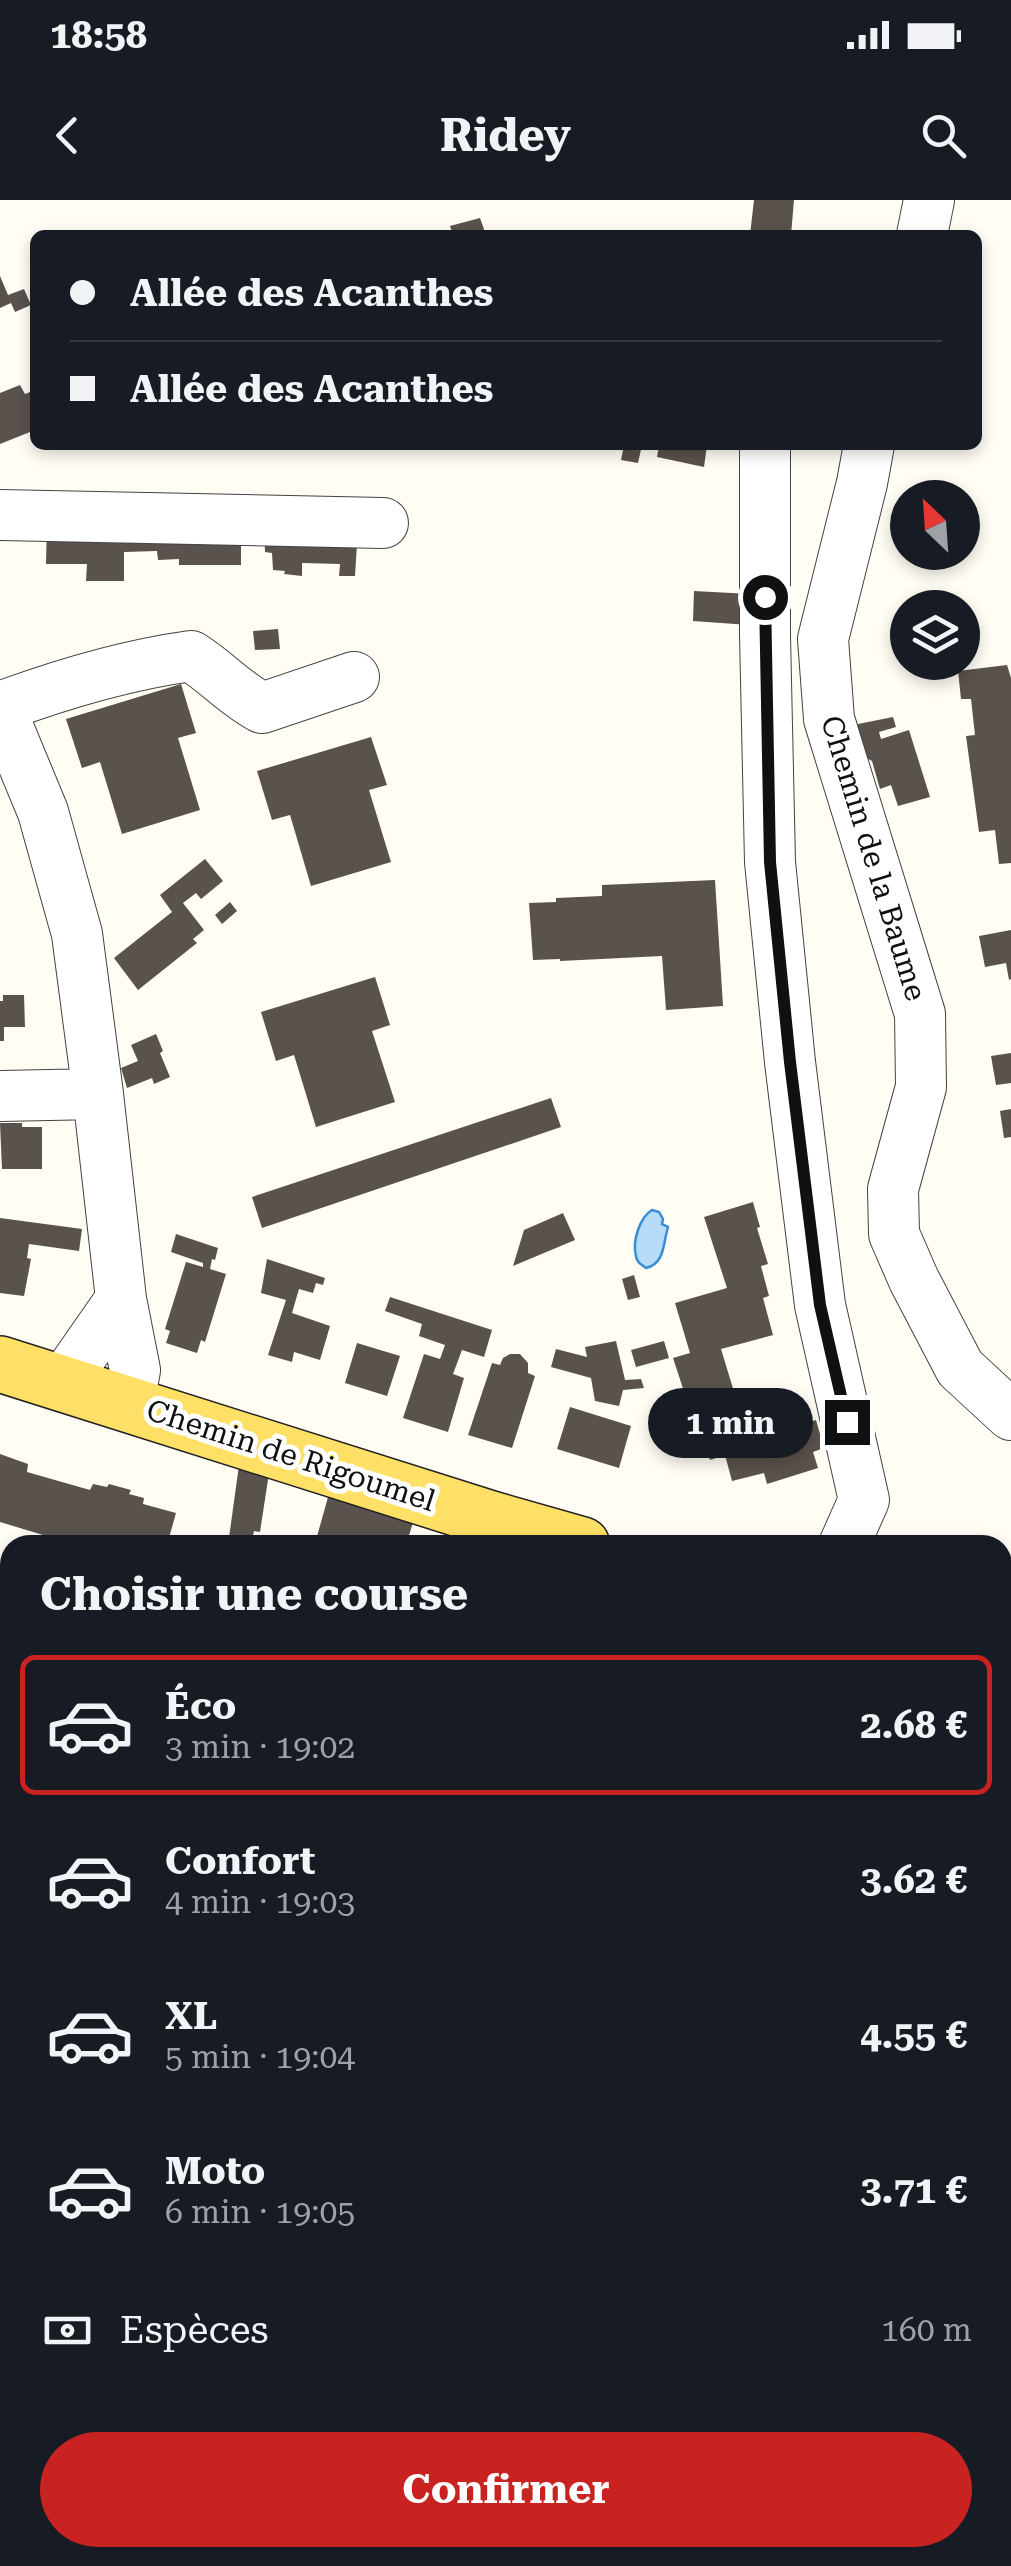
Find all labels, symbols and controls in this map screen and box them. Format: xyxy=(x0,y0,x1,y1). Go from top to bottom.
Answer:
text: 18:58 xyxy=(50,13,147,57)
icon: back xyxy=(40,108,95,163)
icon: search xyxy=(916,108,971,163)
text: Ridey xyxy=(440,109,571,162)
text: Allée des Acanthes xyxy=(130,271,493,315)
text: Allée des Acanthes xyxy=(130,367,493,411)
north arrow xyxy=(890,480,980,570)
map controls xyxy=(890,480,980,680)
route start xyxy=(743,575,788,620)
button: layers xyxy=(890,590,980,680)
street label: Chemin de la Baume xyxy=(814,711,934,1005)
callout: 1 min xyxy=(647,1387,812,1457)
street label: Chemin de Rigoumel xyxy=(142,1392,440,1518)
route end xyxy=(825,1400,870,1445)
text: 1 min xyxy=(686,1404,775,1442)
text: Choisir une course xyxy=(40,1568,468,1621)
icon: car xyxy=(45,1680,135,1770)
text: Éco xyxy=(165,1684,236,1728)
text: 2.68 € xyxy=(860,1703,967,1747)
text: 3 min · 19:02 xyxy=(165,1728,355,1766)
icon: car xyxy=(45,1835,135,1925)
text: Confort xyxy=(165,1839,315,1883)
text: 3.62 € xyxy=(860,1858,967,1902)
text: 4 min · 19:03 xyxy=(165,1883,355,1921)
icon: car xyxy=(45,1990,135,2080)
text: XL xyxy=(165,1994,217,2038)
text: 4.55 € xyxy=(860,2013,967,2057)
text: 5 min · 19:04 xyxy=(165,2038,355,2076)
icon: car xyxy=(45,2145,135,2235)
text: Moto xyxy=(165,2149,265,2193)
text: 3.71 € xyxy=(860,2168,967,2212)
text: 6 min · 19:05 xyxy=(165,2193,355,2231)
icon: cash xyxy=(40,2303,95,2358)
text: Espèces xyxy=(120,2308,269,2352)
text: 160 m xyxy=(881,2311,972,2349)
button: Confirmer xyxy=(40,2432,972,2547)

